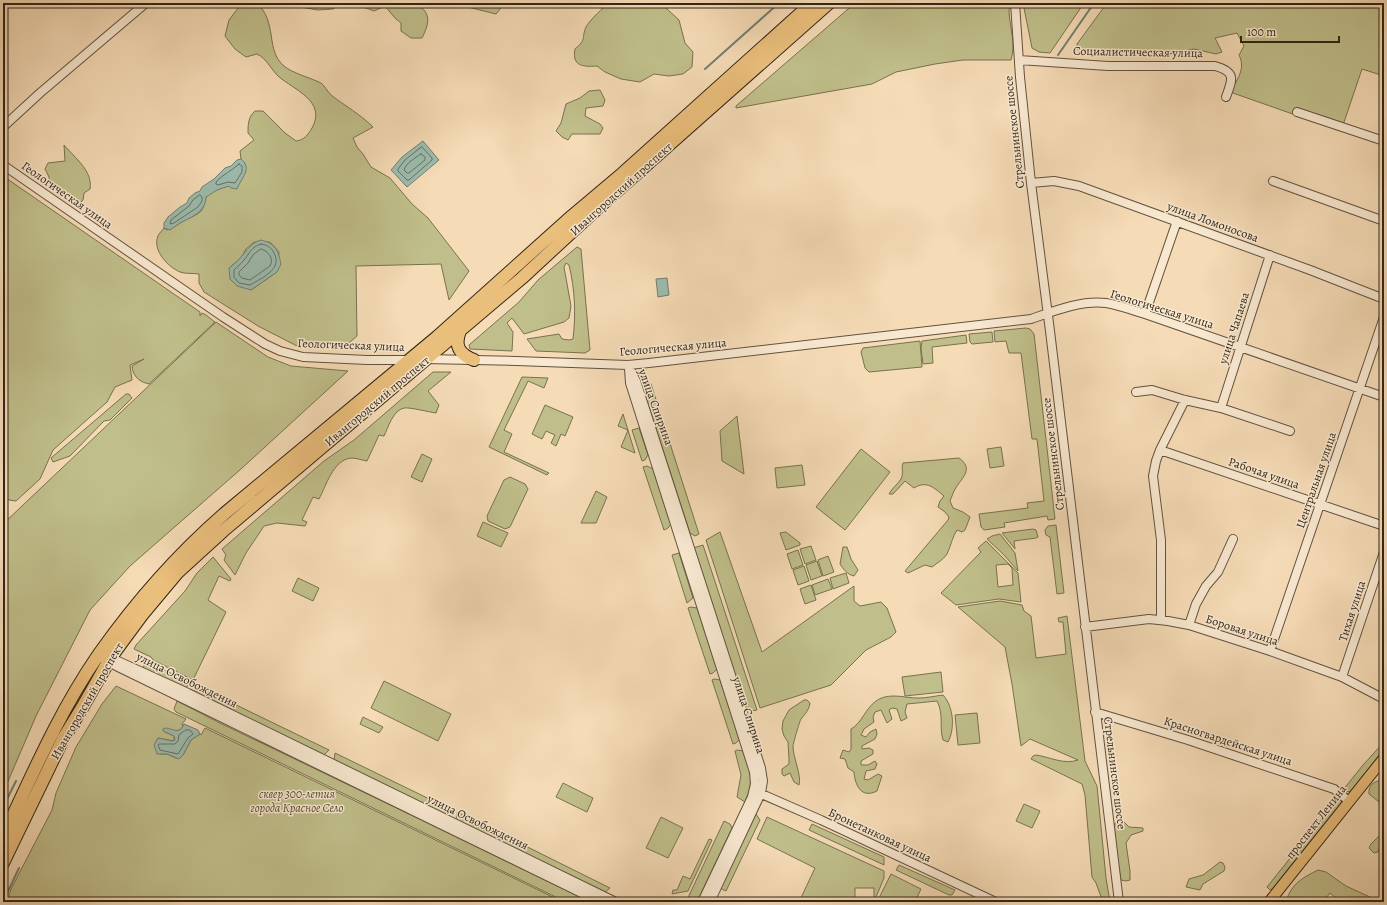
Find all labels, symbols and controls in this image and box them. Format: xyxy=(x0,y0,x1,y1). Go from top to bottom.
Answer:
scale bar xyxy=(1241,18,1339,44)
text: 100 m xyxy=(1247,24,1276,40)
street label: Социалистическая улица xyxy=(1073,43,1204,61)
street label: Стрельнинское шоссе xyxy=(1000,75,1028,189)
street label: Ивангородский проспект xyxy=(566,138,676,239)
street label: Геологическая улица xyxy=(18,158,116,233)
street label: улица Ломоносова xyxy=(1164,198,1261,246)
street label: Геологическая улица xyxy=(1108,286,1216,332)
street label: улица Чапаева xyxy=(1215,290,1253,367)
street label: Геологическая улица xyxy=(619,334,728,360)
street label: Геологическая улица xyxy=(297,335,405,355)
street label: Ивангородский проспект xyxy=(321,352,433,450)
street label: улица Спирина xyxy=(634,366,677,448)
street label: Стрельнинское шоссе xyxy=(1038,397,1068,511)
street label: Центральная улица xyxy=(1292,429,1340,530)
street label: Рабочая улица xyxy=(1226,453,1302,493)
street label: Тихая улица xyxy=(1335,578,1370,644)
street label: Боровая улица xyxy=(1204,611,1281,649)
street label: Ивангородский проспект xyxy=(47,639,127,762)
street label: улица Освобождения xyxy=(133,648,240,712)
street label: улица Спирина xyxy=(729,674,769,756)
street label: Красногвардейская улица xyxy=(1162,713,1295,769)
street label: Стрельнинское шоссе xyxy=(1100,716,1130,830)
street label: проспект Ленина xyxy=(1282,781,1350,862)
park label: сквер 300-летия города Красное Село xyxy=(251,786,343,816)
street label: улица Освобождения xyxy=(424,790,531,854)
street label: Бронетанковая улица xyxy=(826,804,935,866)

